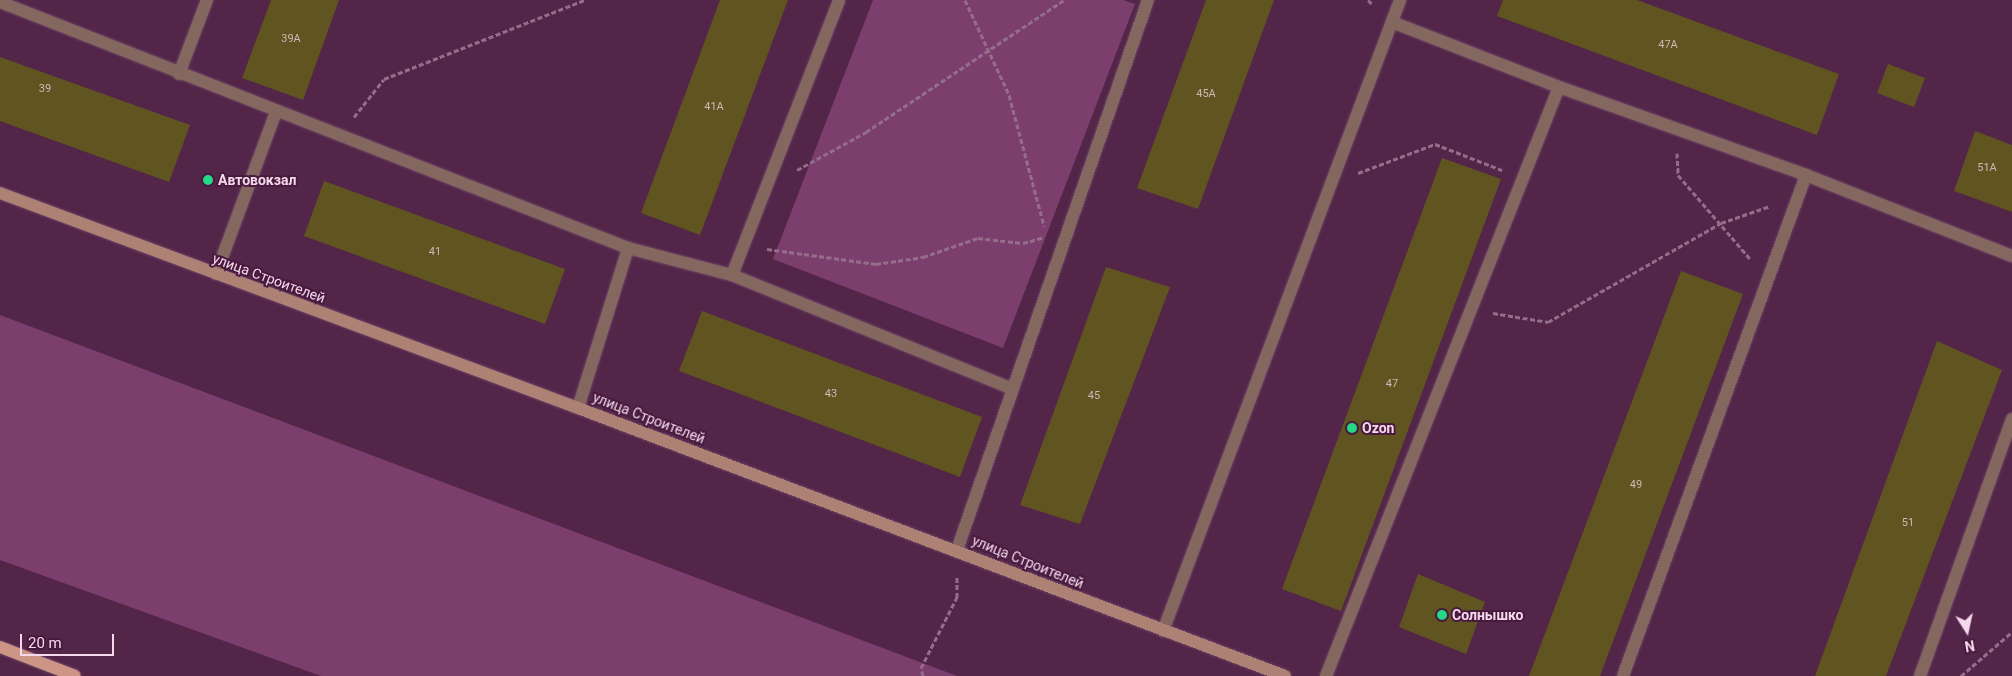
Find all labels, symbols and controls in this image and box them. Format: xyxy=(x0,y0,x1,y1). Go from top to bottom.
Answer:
house number: 39А xyxy=(281,32,301,46)
house number: 47А xyxy=(1658,38,1678,52)
house number: 39 xyxy=(39,82,51,96)
house number: 45А xyxy=(1196,87,1216,101)
house number: 41А xyxy=(704,100,724,114)
house number: 51А xyxy=(1977,161,1997,175)
place label: Автовокзал xyxy=(218,172,296,188)
marker: Автовокзал xyxy=(202,174,214,186)
house number: 41 xyxy=(429,245,441,259)
street label: улица Строителей xyxy=(210,250,328,306)
house number: 47 xyxy=(1386,377,1398,391)
house number: 43 xyxy=(825,387,837,401)
street label: улица Строителей xyxy=(590,389,708,447)
house number: 45 xyxy=(1088,389,1100,403)
place label: Ozon xyxy=(1362,420,1394,436)
marker: Ozon xyxy=(1346,422,1358,434)
house number: 49 xyxy=(1630,478,1642,492)
house number: 51 xyxy=(1902,516,1914,530)
street label: улица Строителей xyxy=(970,532,1086,592)
north arrow xyxy=(1942,606,1992,656)
place label: Солнышко xyxy=(1452,607,1523,623)
marker: Солнышко xyxy=(1436,609,1448,621)
scale bar xyxy=(22,624,116,656)
text: 20 m xyxy=(28,634,62,652)
text: N xyxy=(1963,637,1976,655)

